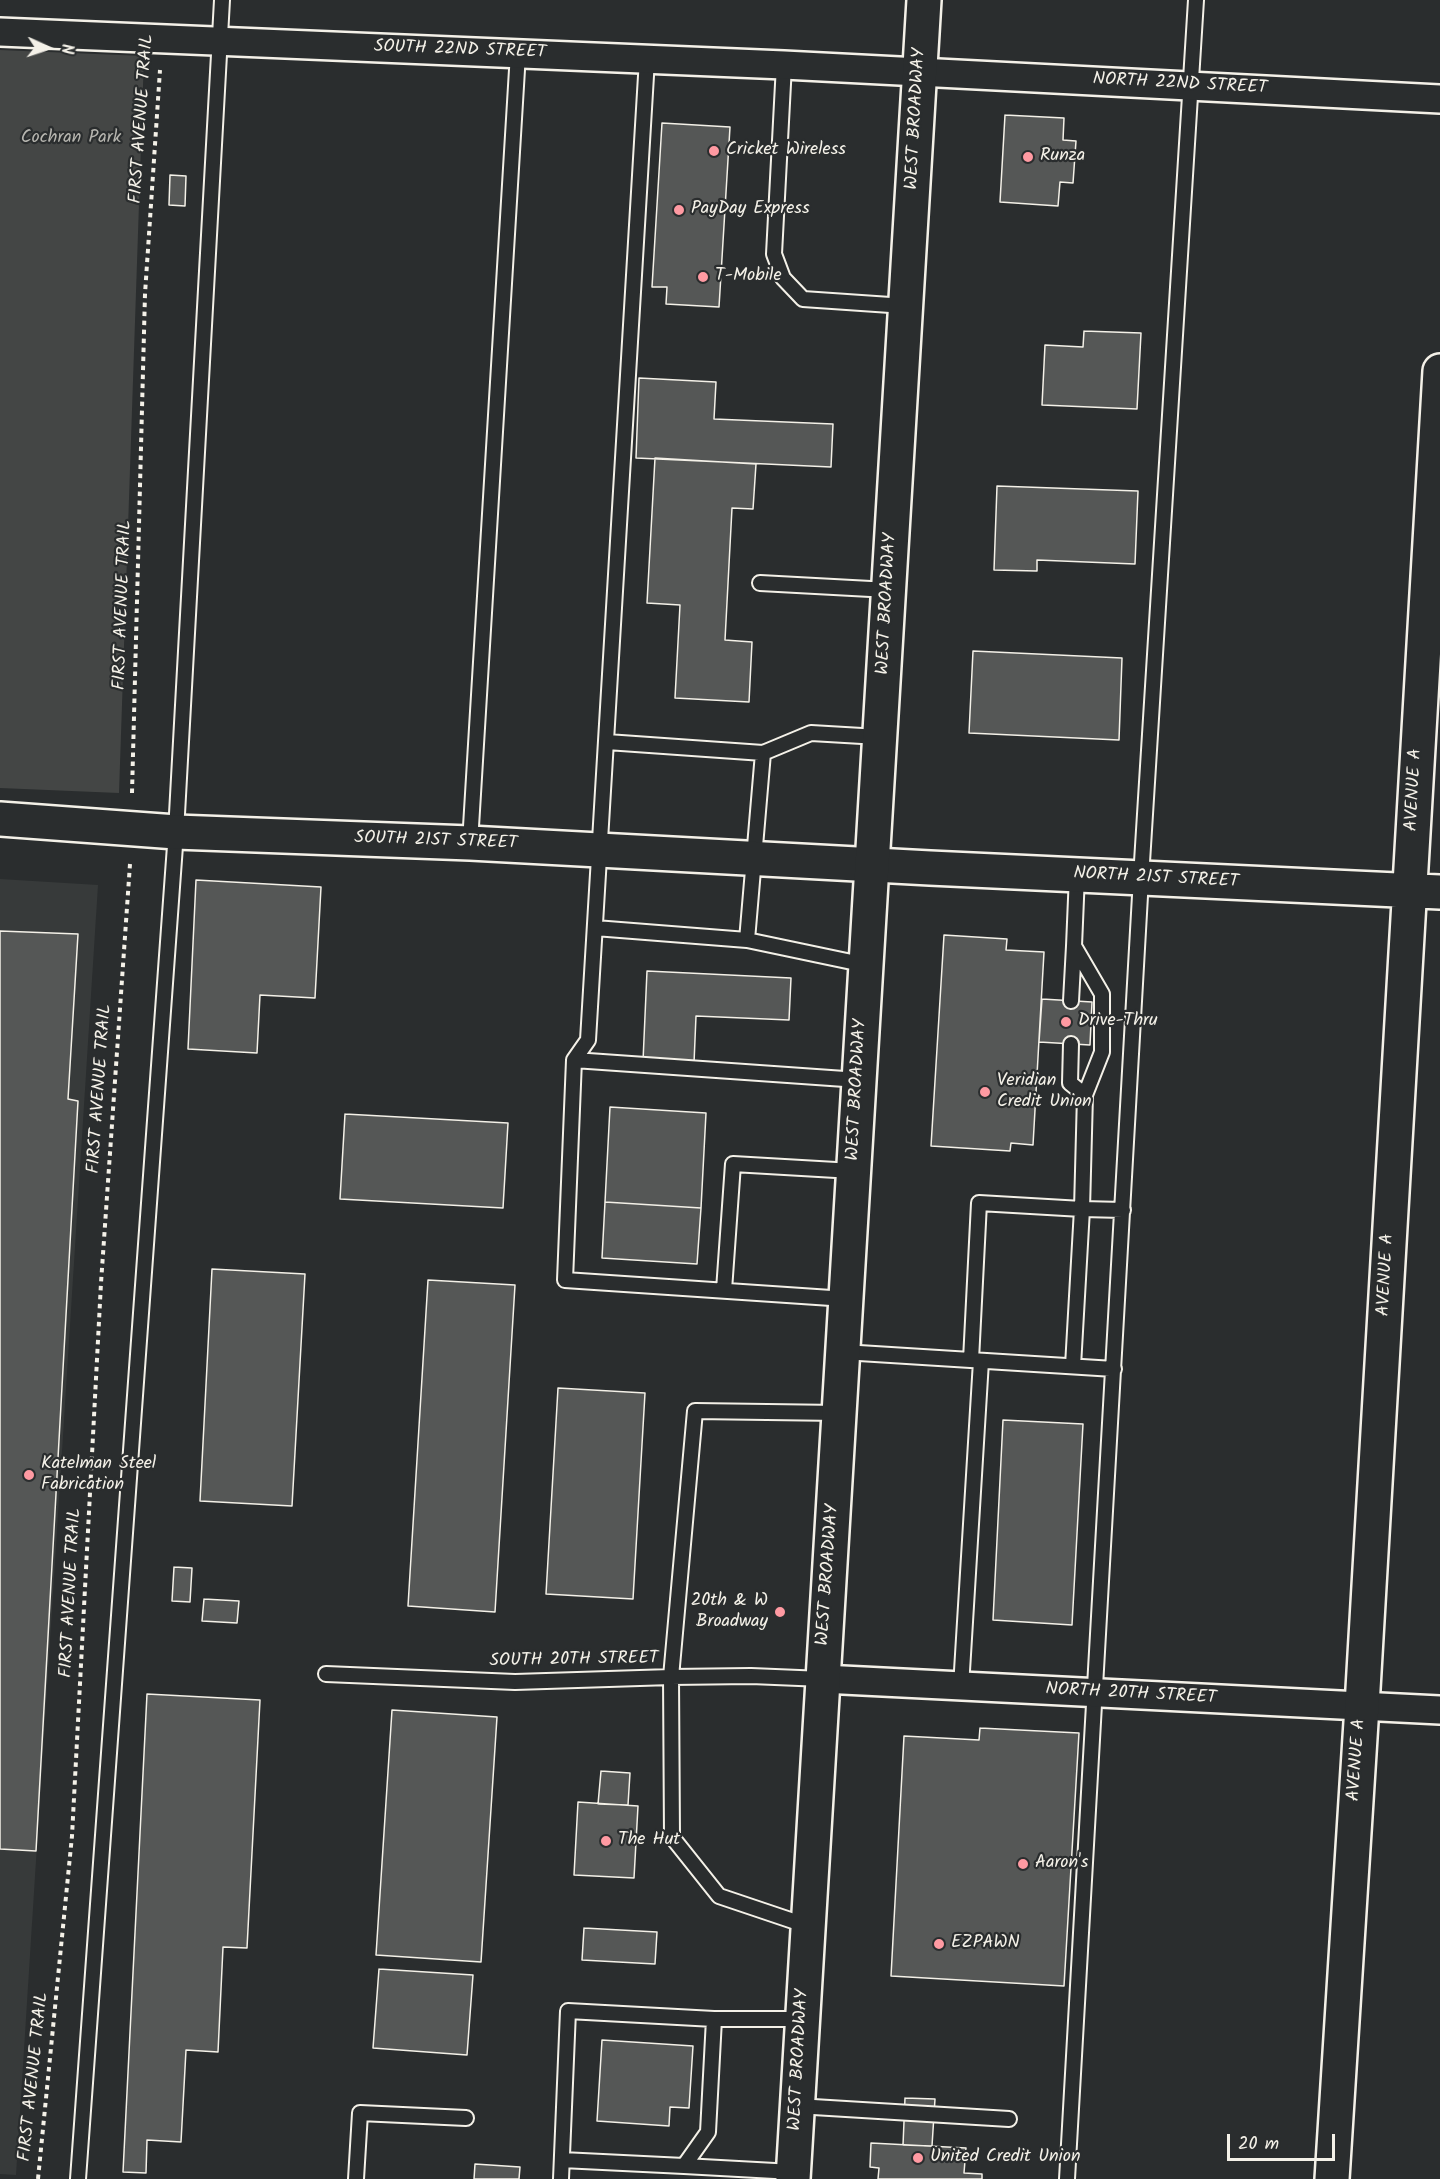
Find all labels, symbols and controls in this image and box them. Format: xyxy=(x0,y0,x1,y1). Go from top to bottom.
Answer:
north arrow xyxy=(18,18,78,78)
street label: FIRST AVENUE TRAIL xyxy=(126,33,160,205)
street label: SOUTH 22ND STREET xyxy=(373,37,547,65)
text: N xyxy=(54,43,79,55)
street label: WEST BROADWAY xyxy=(903,48,931,190)
street label: NORTH 22ND STREET xyxy=(1092,70,1268,100)
park label: Cochran Park xyxy=(21,128,121,150)
place label: Cricket Wireless xyxy=(726,140,846,162)
marker: Cricket Wireless xyxy=(707,144,721,158)
place label: Runza xyxy=(1040,146,1085,168)
marker: Runza xyxy=(1021,150,1035,164)
place label: PayDay Express xyxy=(691,199,810,221)
marker: PayDay Express xyxy=(672,203,686,217)
place label: T-Mobile xyxy=(715,266,781,288)
marker: T-Mobile xyxy=(696,270,710,284)
street label: FIRST AVENUE TRAIL xyxy=(110,520,138,690)
street label: WEST BROADWAY xyxy=(874,533,902,675)
street label: AVENUE A xyxy=(1402,748,1428,832)
street label: SOUTH 21ST STREET xyxy=(354,828,518,856)
street label: NORTH 21ST STREET xyxy=(1073,864,1239,894)
street label: FIRST AVENUE TRAIL xyxy=(84,1003,118,1175)
place label: Drive-Thru xyxy=(1078,1011,1158,1033)
marker: Drive-Thru xyxy=(1059,1015,1073,1029)
street label: WEST BROADWAY xyxy=(844,1019,872,1161)
place label: Veridian Credit Union xyxy=(997,1071,1092,1114)
marker: Veridian Credit Union xyxy=(978,1085,992,1099)
street label: AVENUE A xyxy=(1374,1233,1400,1317)
place label: Katelman Steel Fabrication xyxy=(41,1454,156,1496)
marker: Katelman Steel Fabrication xyxy=(22,1468,36,1482)
street label: WEST BROADWAY xyxy=(813,1503,845,1647)
street label: FIRST AVENUE TRAIL xyxy=(57,1507,87,1679)
place label: 20th & W Broadway xyxy=(691,1591,768,1634)
marker: 20th & W Broadway xyxy=(773,1605,787,1619)
street label: SOUTH 20TH STREET xyxy=(489,1649,659,1673)
street label: NORTH 20TH STREET xyxy=(1045,1680,1217,1710)
street label: AVENUE A xyxy=(1344,1718,1372,1802)
place label: The Hut xyxy=(618,1830,680,1852)
marker: The Hut xyxy=(599,1834,613,1848)
place label: Aaron's xyxy=(1035,1853,1088,1875)
marker: Aaron's xyxy=(1016,1857,1030,1871)
place label: EZPAWN xyxy=(951,1933,1020,1955)
marker: EZPAWN xyxy=(932,1937,946,1951)
street label: WEST BROADWAY xyxy=(786,1989,814,2131)
street label: FIRST AVENUE TRAIL xyxy=(15,1991,55,2163)
scale bar xyxy=(1230,2122,1338,2160)
text: 20 m xyxy=(1238,2130,1279,2159)
place label: United Credit Union xyxy=(930,2147,1081,2169)
marker: United Credit Union xyxy=(911,2151,925,2165)

